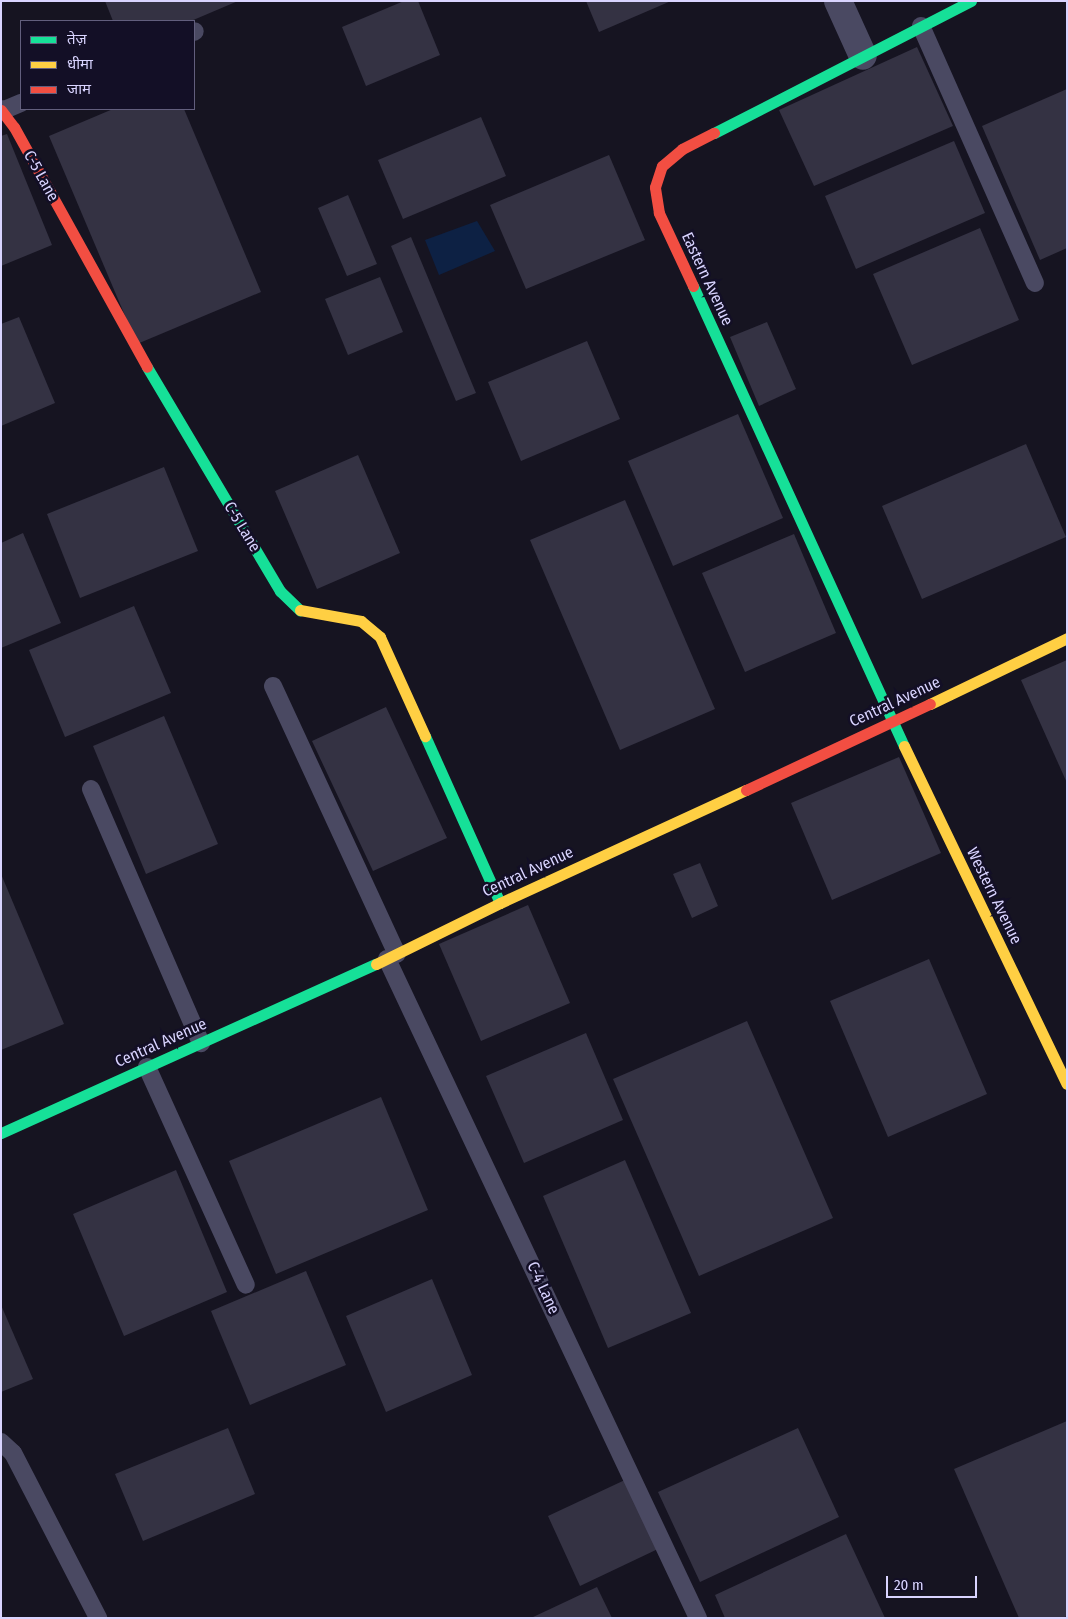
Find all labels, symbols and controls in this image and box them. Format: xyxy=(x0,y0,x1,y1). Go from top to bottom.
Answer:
legend xyxy=(20,20,195,110)
text: तेज़ xyxy=(67,30,87,48)
text: धीमा xyxy=(67,55,93,73)
text: जाम xyxy=(67,80,91,98)
street label: C-5 Lane xyxy=(19,147,63,205)
street label: Eastern Avenue xyxy=(677,229,737,329)
street label: C-5 Lane xyxy=(220,498,264,556)
street label: Central Avenue xyxy=(846,673,944,731)
street label: Central Avenue xyxy=(479,843,577,901)
street label: Western Avenue xyxy=(962,844,1026,948)
street label: Central Avenue xyxy=(112,1014,210,1072)
street label: C-4 Lane xyxy=(523,1259,563,1317)
scale bar xyxy=(888,1566,979,1598)
text: 20 m xyxy=(894,1576,924,1594)

